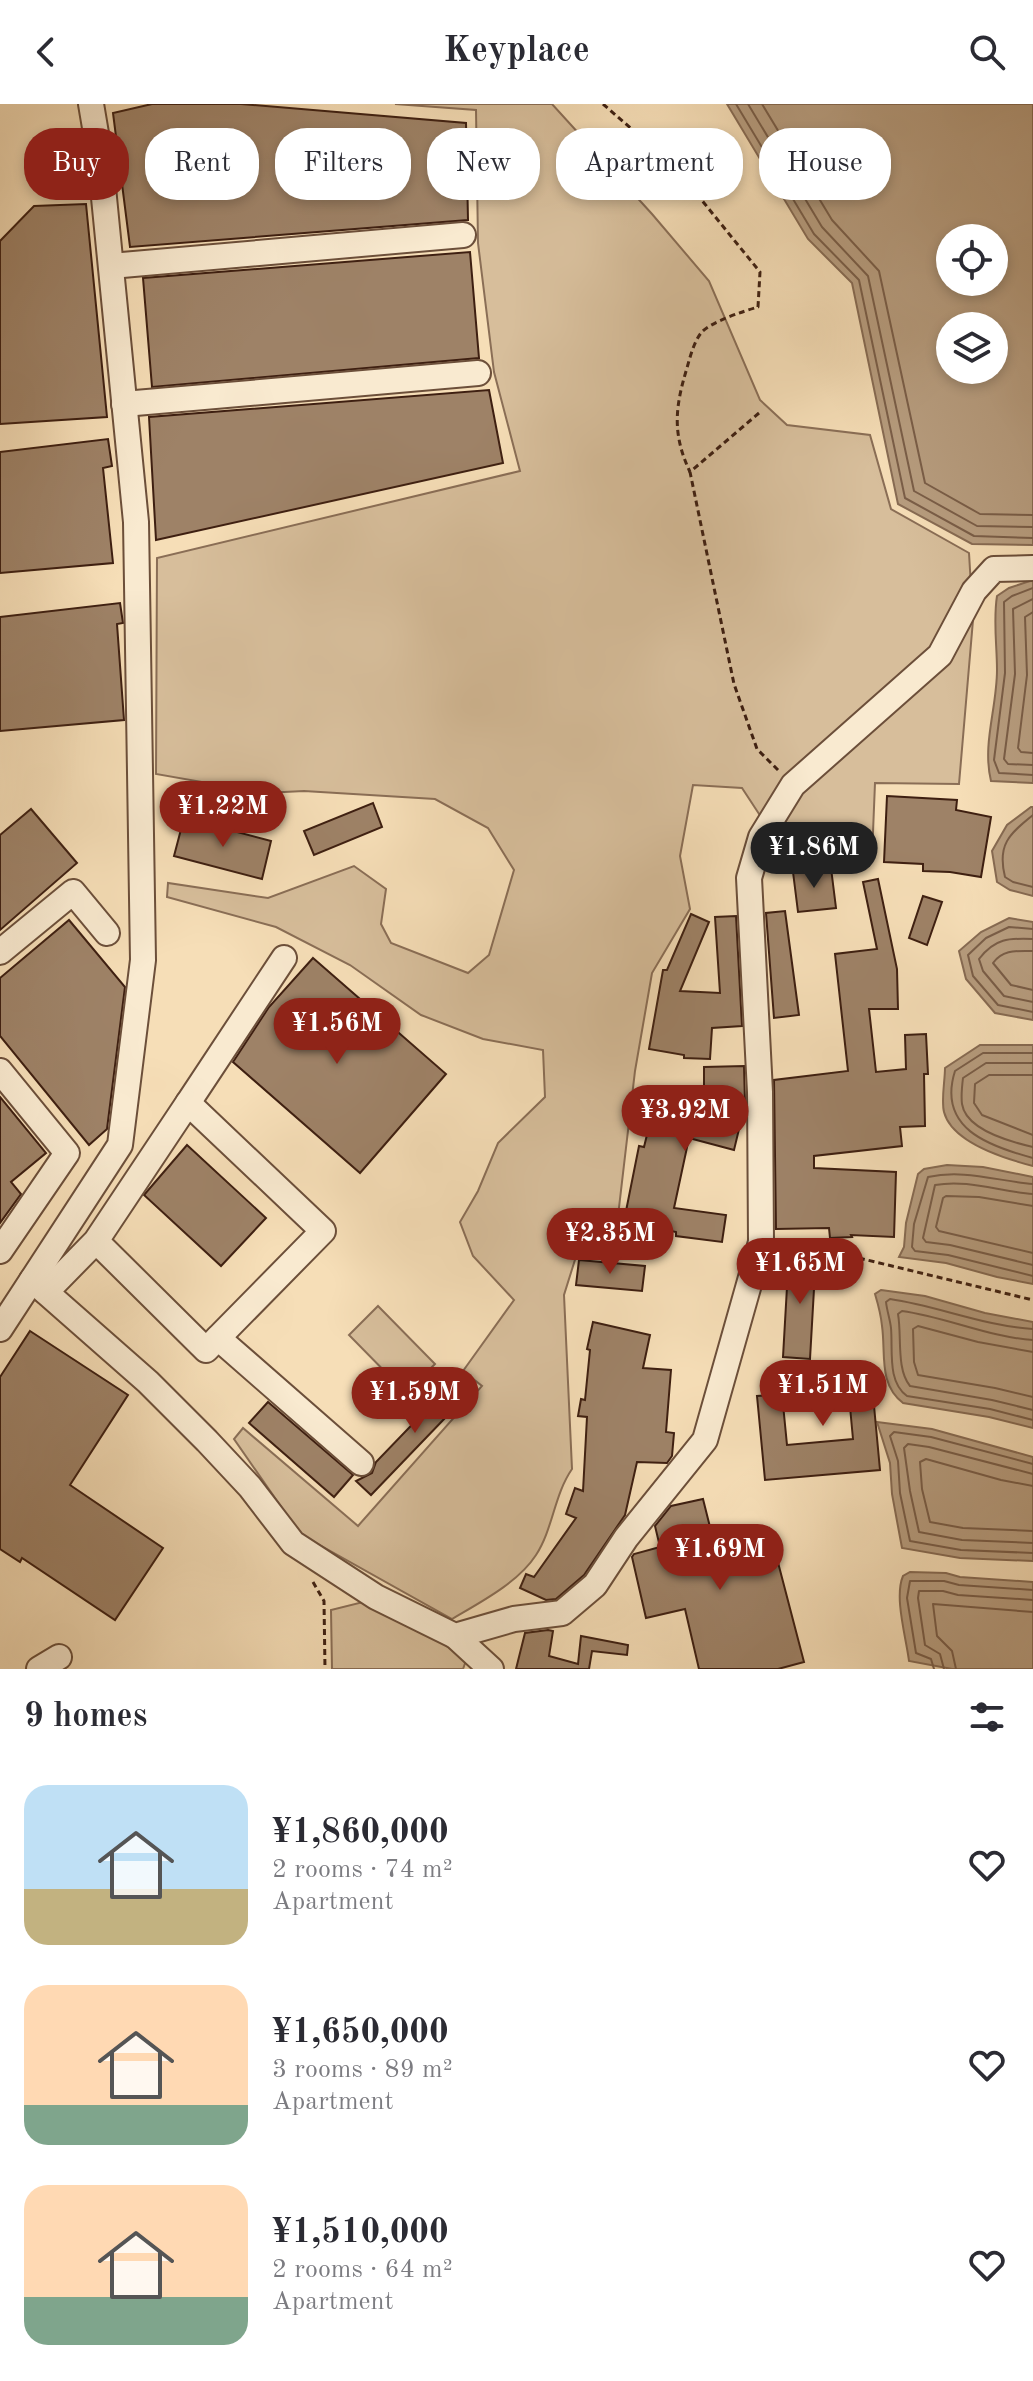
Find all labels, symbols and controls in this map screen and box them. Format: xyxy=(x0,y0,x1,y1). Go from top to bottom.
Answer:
icon: back xyxy=(24,30,68,74)
icon: search xyxy=(965,30,1009,74)
text: Keyplace xyxy=(443,34,590,70)
chip: Buy xyxy=(24,128,129,200)
chip: Rent xyxy=(145,128,259,200)
chip: Filters xyxy=(275,128,411,200)
chip: New xyxy=(427,128,540,200)
chip: Apartment xyxy=(556,128,743,200)
chip: House xyxy=(759,128,891,200)
map controls xyxy=(936,224,1008,384)
button: locate xyxy=(936,224,1008,296)
button: layers xyxy=(936,312,1008,384)
pin: ¥1.22M xyxy=(158,781,288,849)
text: ¥1.22M xyxy=(178,794,268,820)
pin: ¥1.86M xyxy=(749,822,879,890)
text: ¥1.86M xyxy=(769,835,859,861)
pin: ¥1.56M xyxy=(272,998,402,1066)
text: ¥1.56M xyxy=(292,1011,382,1037)
pin: ¥3.92M xyxy=(620,1085,750,1153)
text: ¥3.92M xyxy=(640,1098,730,1124)
pin: ¥2.35M xyxy=(545,1208,675,1276)
text: ¥2.35M xyxy=(565,1221,655,1247)
pin: ¥1.65M xyxy=(735,1238,865,1306)
text: ¥1.65M xyxy=(755,1251,845,1277)
pin: ¥1.51M xyxy=(758,1360,888,1428)
pin: ¥1.59M xyxy=(350,1367,480,1435)
text: ¥1.51M xyxy=(778,1373,868,1399)
text: ¥1.59M xyxy=(370,1380,460,1406)
pin: ¥1.69M xyxy=(655,1524,785,1592)
text: ¥1.69M xyxy=(675,1537,765,1563)
icon: filters xyxy=(965,1695,1009,1739)
text: 9 homes xyxy=(24,1700,147,1734)
text: ¥1,860,000 xyxy=(272,1816,449,1850)
icon: home xyxy=(88,1817,184,1913)
icon: heart xyxy=(965,1843,1009,1887)
text: 2 rooms · 74 m² xyxy=(272,1857,453,1883)
text: Apartment xyxy=(272,1889,394,1915)
text: ¥1,650,000 xyxy=(272,2016,449,2050)
icon: home xyxy=(88,2017,184,2113)
icon: heart xyxy=(965,2043,1009,2087)
text: 3 rooms · 89 m² xyxy=(272,2057,453,2083)
text: Apartment xyxy=(272,2089,394,2115)
text: ¥1,510,000 xyxy=(272,2216,449,2250)
icon: home xyxy=(88,2217,184,2313)
icon: heart xyxy=(965,2243,1009,2287)
text: 2 rooms · 64 m² xyxy=(272,2257,453,2283)
text: Apartment xyxy=(272,2289,394,2315)

